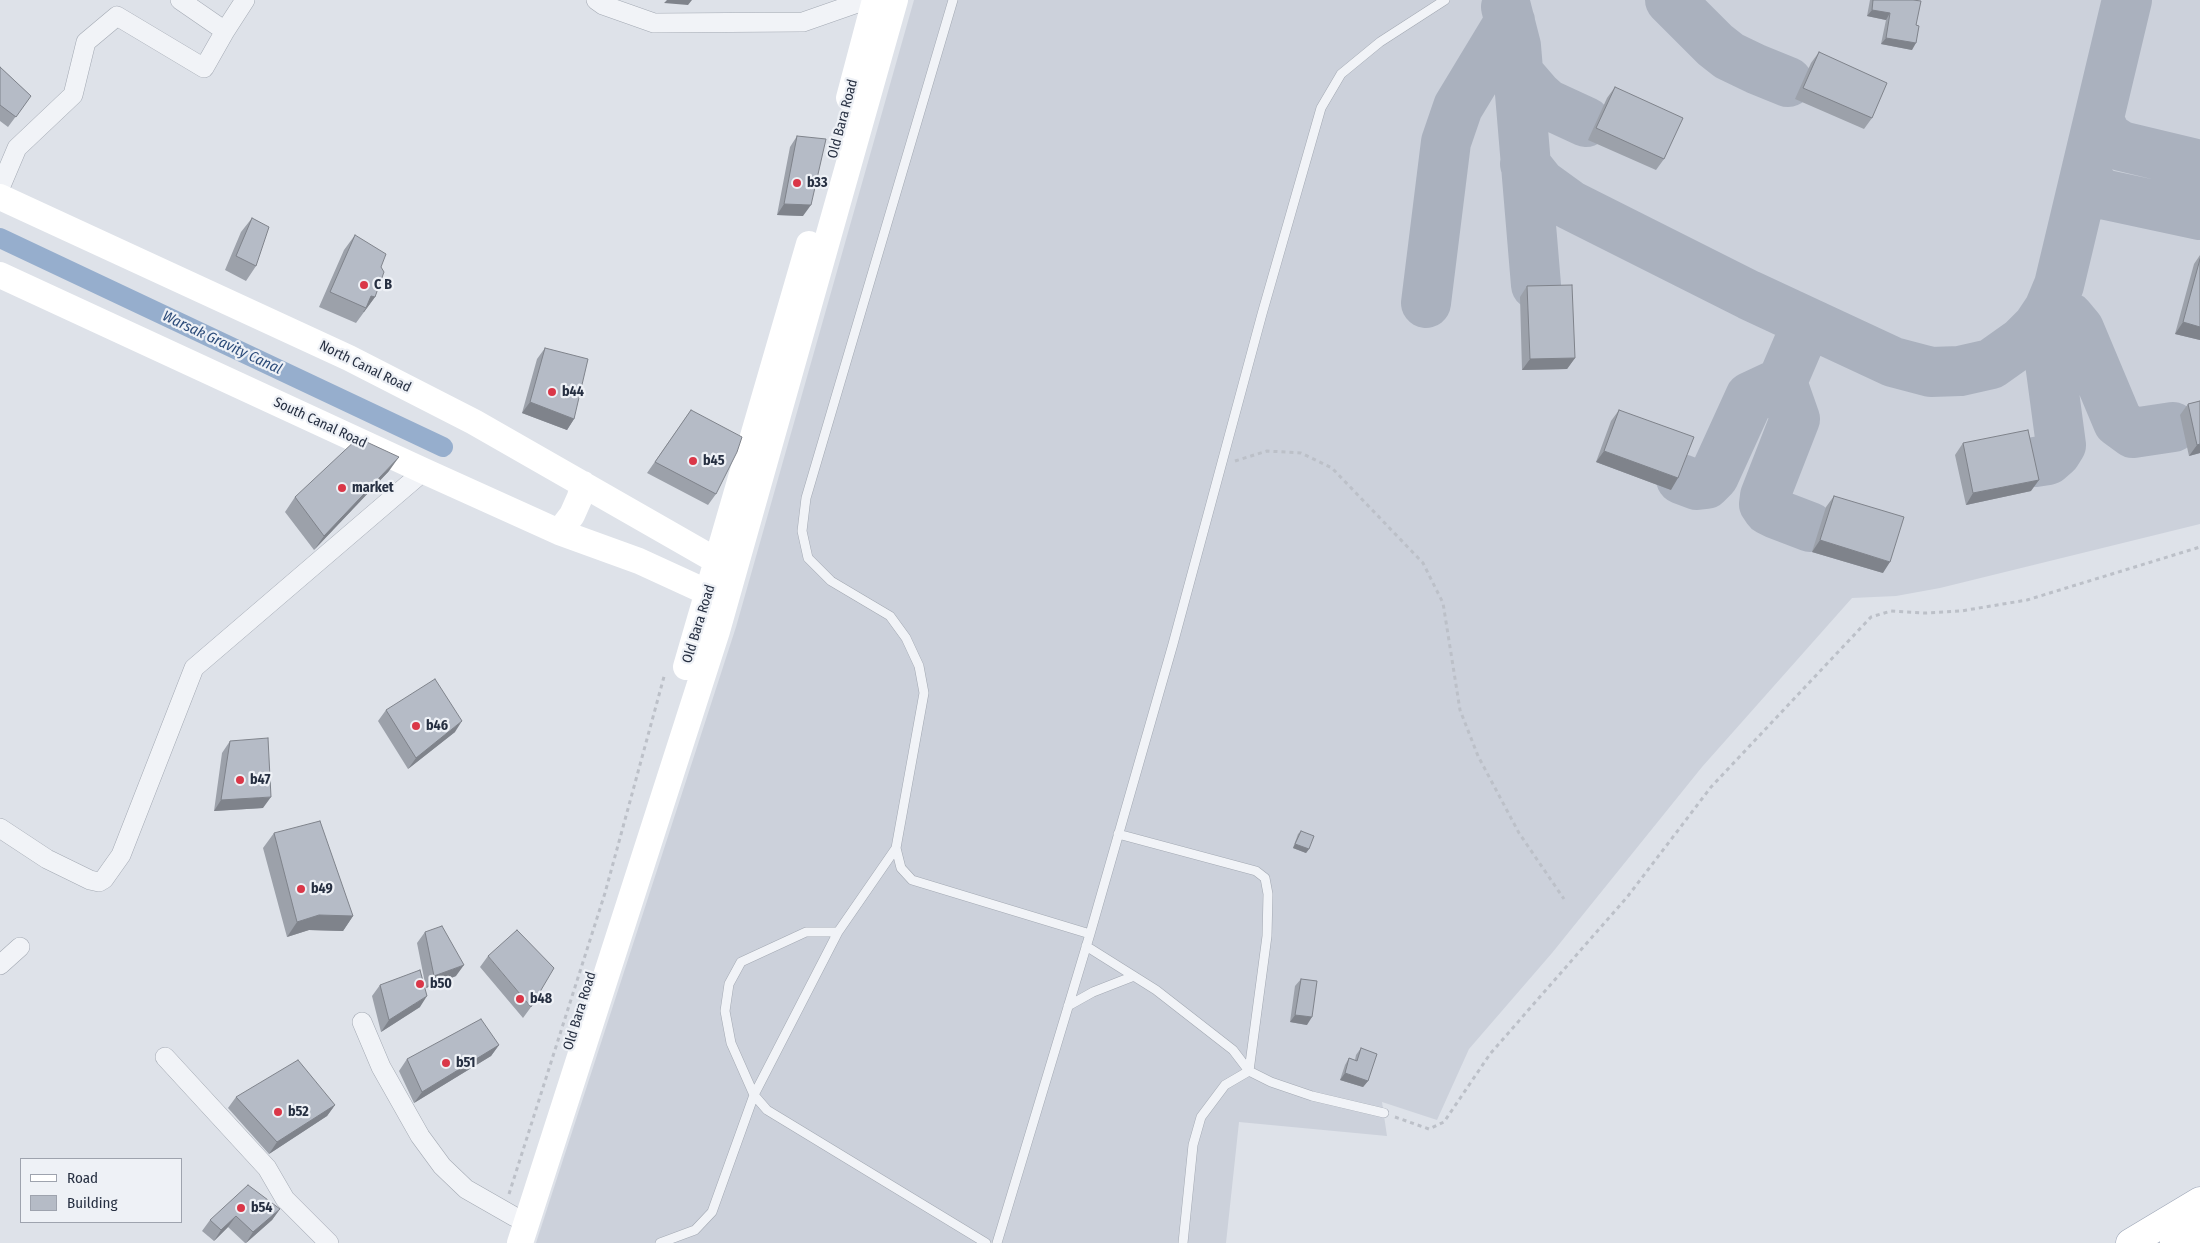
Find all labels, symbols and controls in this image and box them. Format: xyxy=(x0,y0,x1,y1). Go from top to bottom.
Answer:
street label: Old Bara Road xyxy=(824,78,862,160)
place label: b33 xyxy=(807,175,828,191)
marker: b33 xyxy=(791,177,803,189)
place label: C B xyxy=(374,277,392,293)
marker: C B xyxy=(358,279,370,291)
water label: Warsak Gravity Canal xyxy=(159,307,285,379)
street label: North Canal Road xyxy=(316,338,414,396)
place label: b44 xyxy=(562,384,584,400)
marker: b44 xyxy=(546,386,558,398)
street label: South Canal Road xyxy=(271,394,369,452)
place label: b45 xyxy=(703,453,725,469)
marker: b45 xyxy=(687,455,699,467)
place label: market xyxy=(352,480,394,496)
marker: market xyxy=(336,482,348,494)
street label: Old Bara Road xyxy=(679,583,719,665)
place label: b46 xyxy=(426,718,448,734)
marker: b46 xyxy=(410,720,422,732)
place label: b47 xyxy=(250,772,270,788)
marker: b47 xyxy=(234,774,246,786)
place label: b49 xyxy=(311,881,333,897)
marker: b49 xyxy=(295,883,307,895)
street label: Old Bara Road xyxy=(560,970,600,1052)
place label: b50 xyxy=(430,976,452,992)
marker: b50 xyxy=(414,978,426,990)
place label: b48 xyxy=(530,991,552,1007)
marker: b48 xyxy=(514,993,526,1005)
place label: b51 xyxy=(456,1055,476,1071)
marker: b51 xyxy=(440,1057,452,1069)
place label: b52 xyxy=(288,1104,309,1120)
marker: b52 xyxy=(272,1106,284,1118)
legend xyxy=(20,1158,182,1223)
text: Road xyxy=(67,1169,98,1187)
text: Building xyxy=(67,1194,118,1212)
place label: b54 xyxy=(251,1200,273,1216)
marker: b54 xyxy=(235,1202,247,1214)

